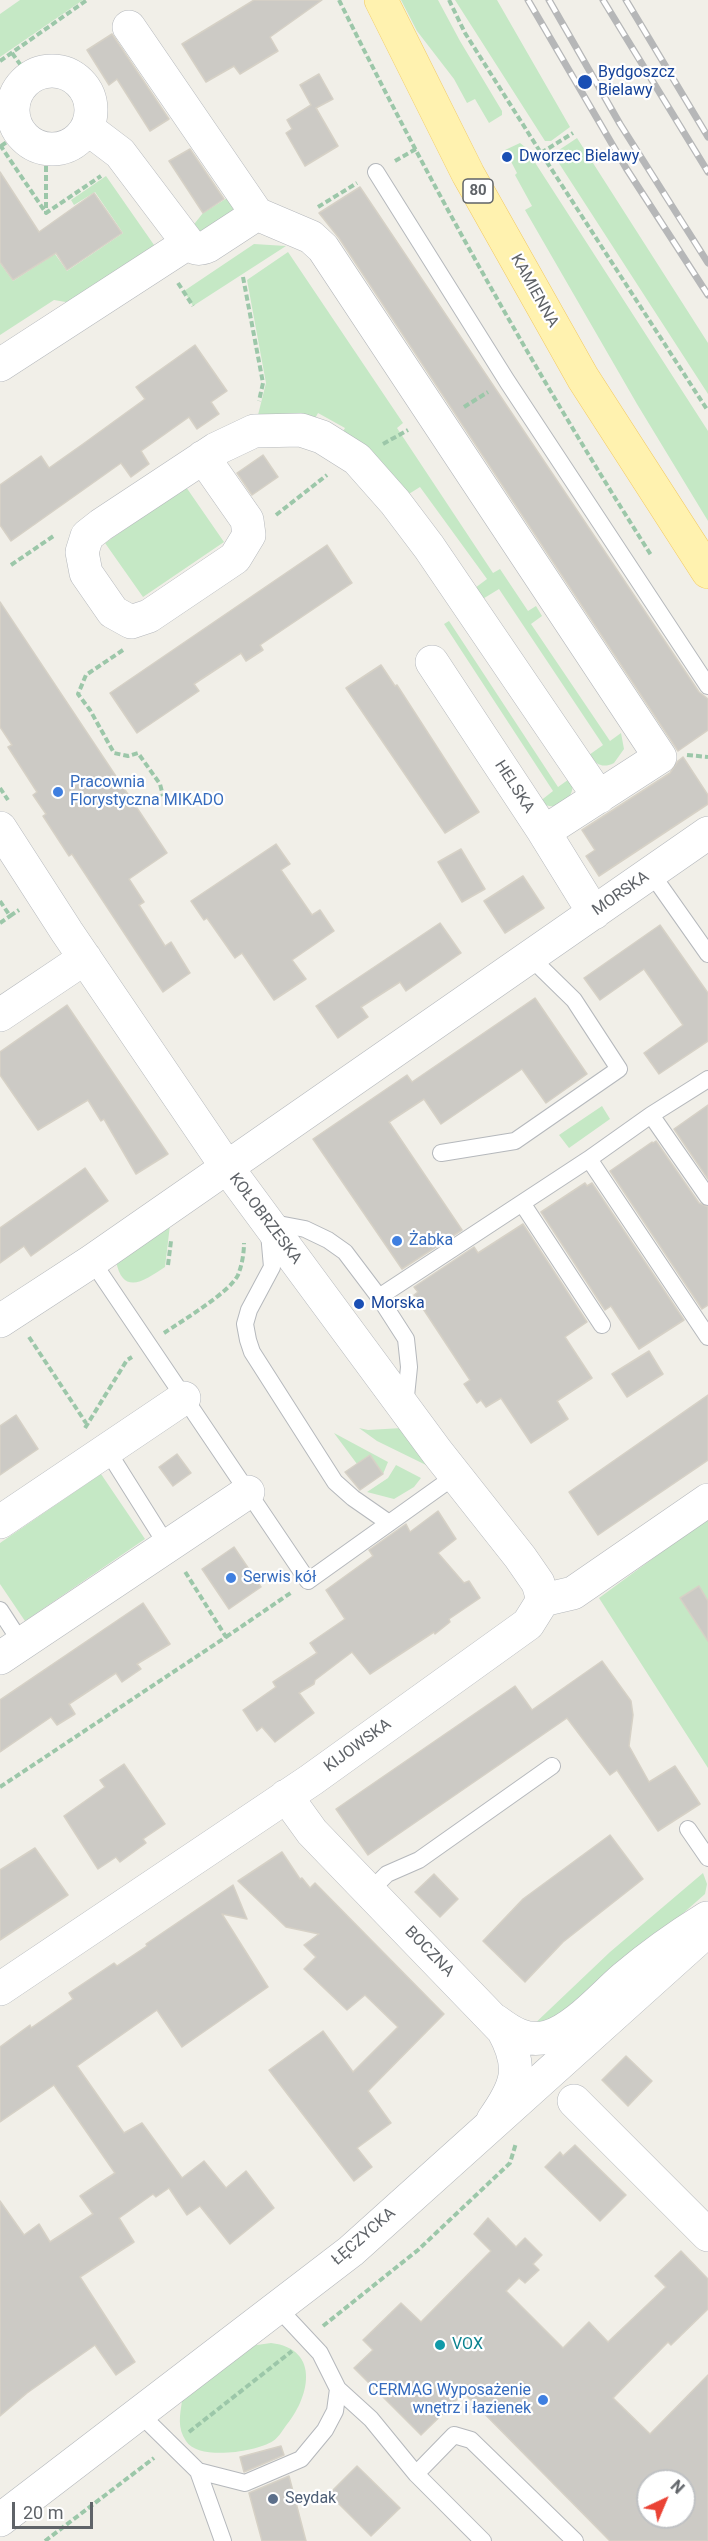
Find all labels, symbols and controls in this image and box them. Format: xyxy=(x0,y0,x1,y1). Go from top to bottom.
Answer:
place label: Bydgoszcz Bielawy xyxy=(598,63,675,101)
marker: Bydgoszcz Bielawy xyxy=(576,73,594,91)
place label: Dworzec Bielawy xyxy=(519,147,639,167)
marker: Dworzec Bielawy xyxy=(500,150,514,164)
road number: 80 xyxy=(463,179,493,203)
street label: KAMIENNA xyxy=(506,251,562,331)
street label: HELSKA xyxy=(490,757,538,817)
place label: Pracownia Florystyczna MIKADO xyxy=(70,773,224,811)
marker: Pracownia Florystyczna MIKADO xyxy=(51,785,65,799)
street label: MORSKA xyxy=(589,868,653,920)
street label: KOŁOBRZESKA xyxy=(225,1170,305,1268)
place label: Żabka xyxy=(409,1231,453,1251)
marker: Żabka xyxy=(390,1234,404,1248)
place label: Morska xyxy=(371,1294,425,1314)
marker: Morska xyxy=(352,1297,366,1311)
place label: Serwis kół xyxy=(243,1568,316,1588)
marker: Serwis kół xyxy=(224,1571,238,1585)
street label: KIJOWSKA xyxy=(321,1715,395,1777)
street label: BOCZNA xyxy=(400,1923,458,1981)
street label: ŁĘCZYCKA xyxy=(328,2204,400,2270)
place label: VOX xyxy=(452,2335,483,2355)
marker: VOX xyxy=(433,2338,447,2352)
place label: CERMAG Wyposażenie wnętrz i łazienek xyxy=(368,2381,531,2419)
marker: CERMAG Wyposażenie wnętrz i łazienek xyxy=(536,2393,550,2407)
north arrow xyxy=(636,2469,696,2529)
text: N xyxy=(667,2476,688,2498)
place label: Seydak xyxy=(285,2489,336,2509)
scale bar xyxy=(15,2490,96,2528)
marker: Seydak xyxy=(266,2492,280,2506)
text: 20 m xyxy=(23,2502,63,2523)

